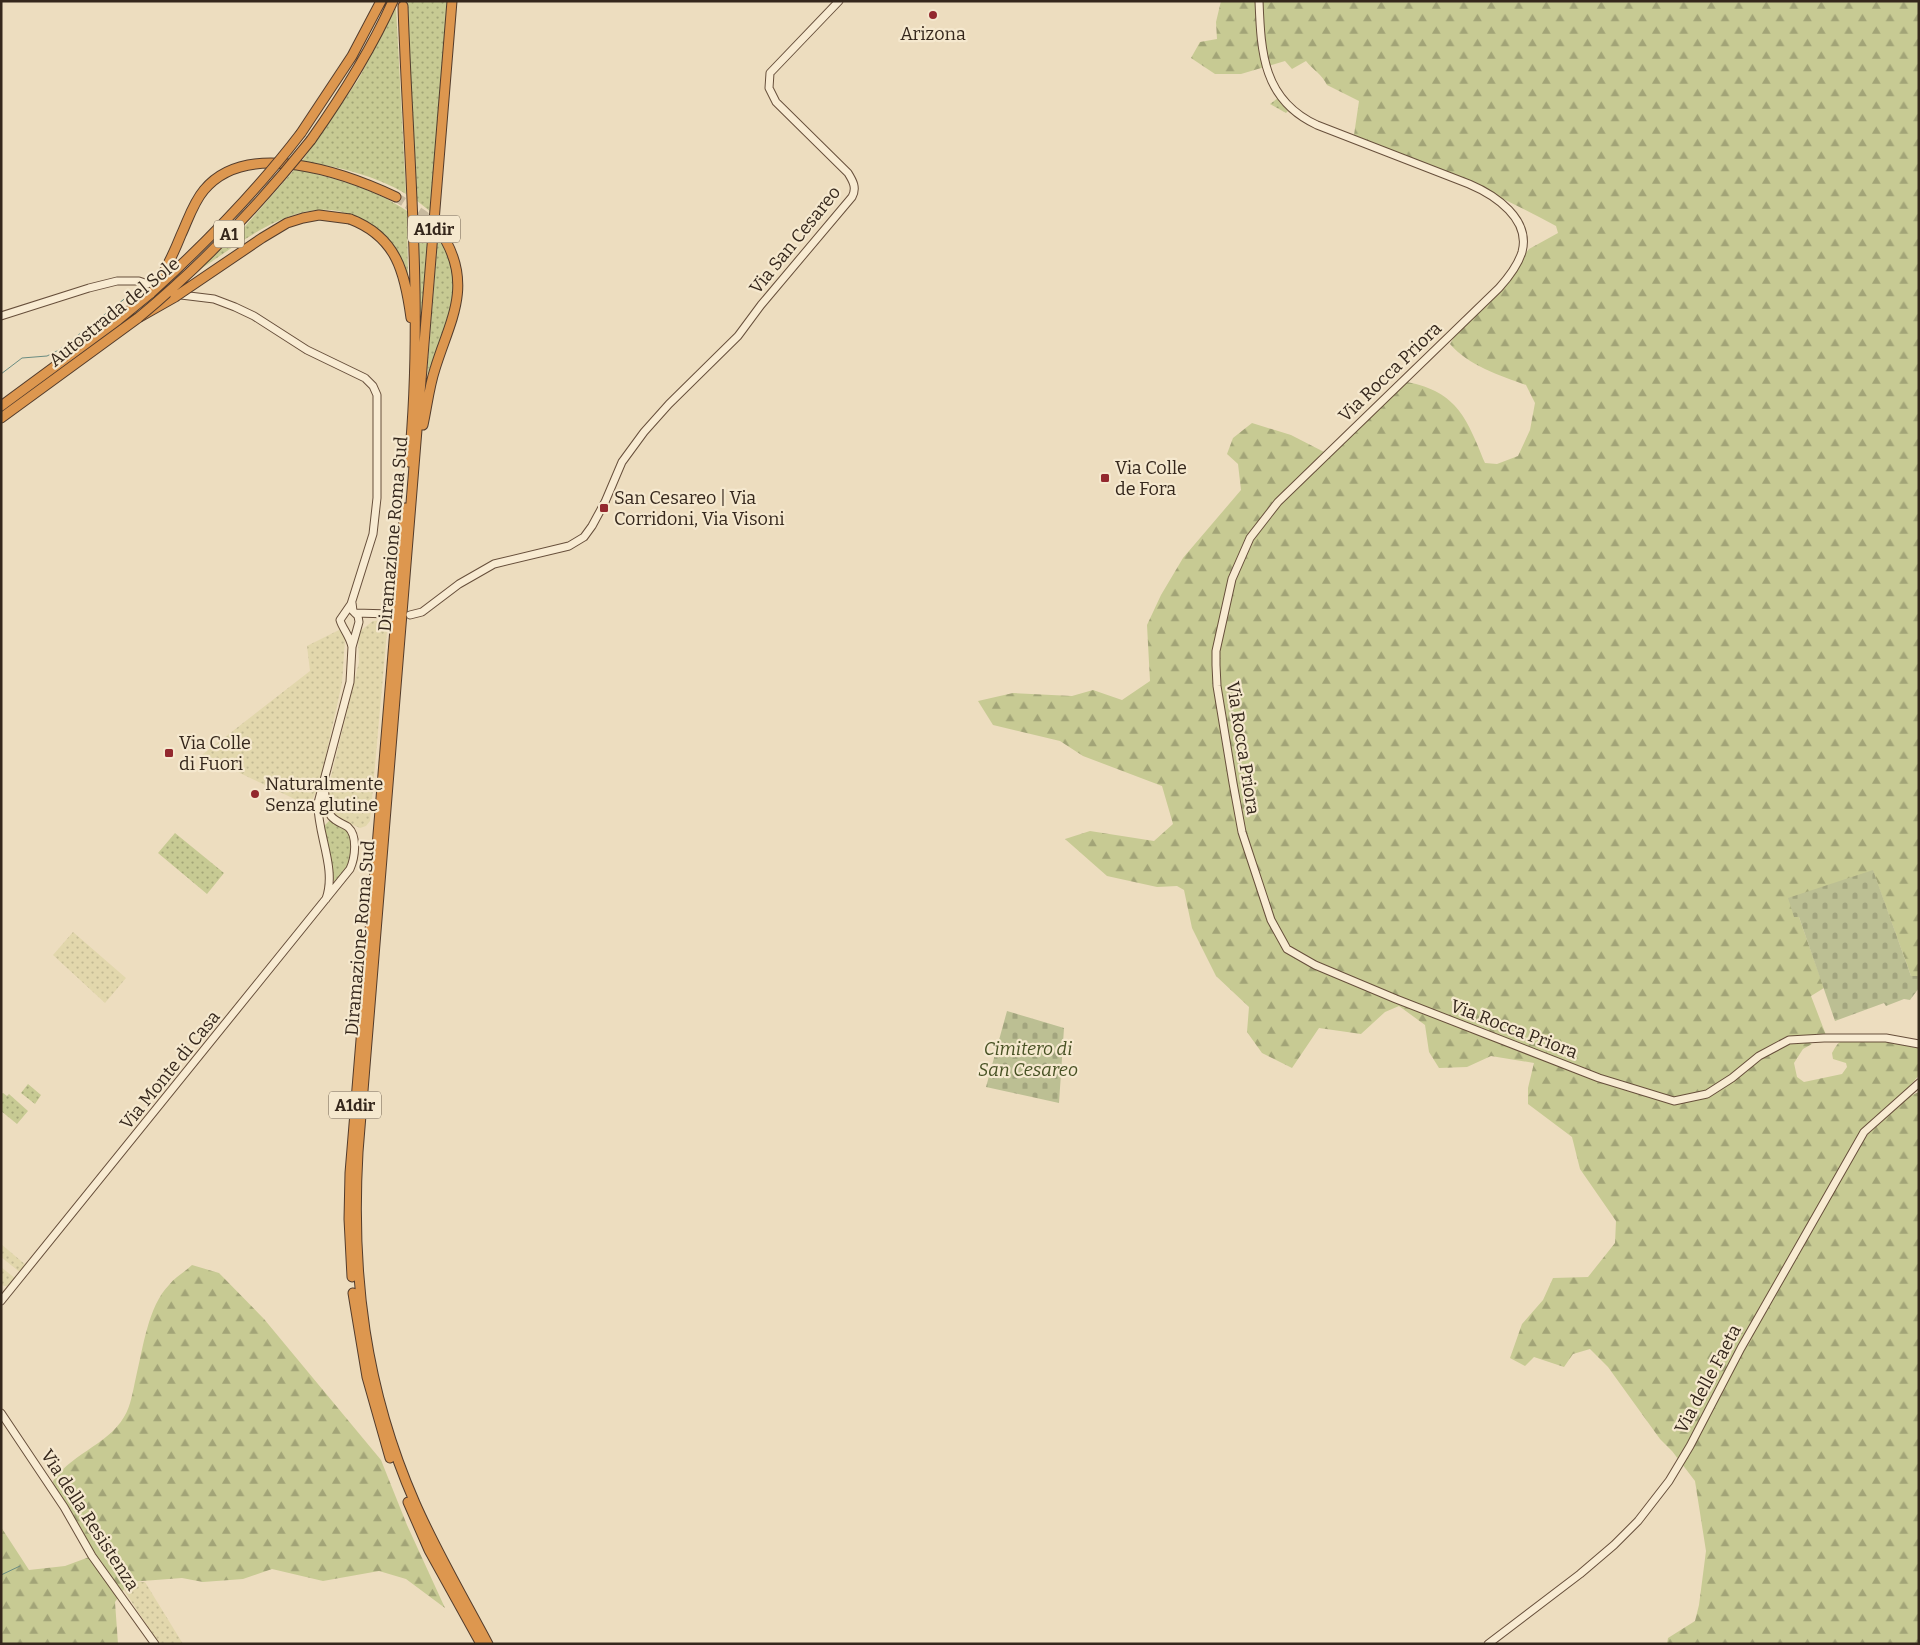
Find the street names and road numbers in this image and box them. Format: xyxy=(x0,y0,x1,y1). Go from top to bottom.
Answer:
street label: Via San Cesareo xyxy=(745,182,845,298)
road number: A1dir xyxy=(408,215,460,242)
road number: A1 xyxy=(214,220,244,248)
street label: Autostrada del Sole xyxy=(44,253,184,371)
street label: Via Rocca Priora xyxy=(1334,317,1446,427)
street label: Diramazione Roma Sud xyxy=(373,435,413,633)
street label: Via Rocca Priora xyxy=(1222,680,1264,816)
street label: Diramazione Roma Sud xyxy=(340,839,380,1037)
street label: Via Rocca Priora xyxy=(1447,995,1581,1063)
street label: Via Monte di Casa xyxy=(115,1006,225,1134)
road number: A1dir xyxy=(329,1092,381,1118)
street label: Via delle Faeta xyxy=(1670,1321,1746,1437)
street label: Via della Resistenza xyxy=(36,1445,144,1595)

